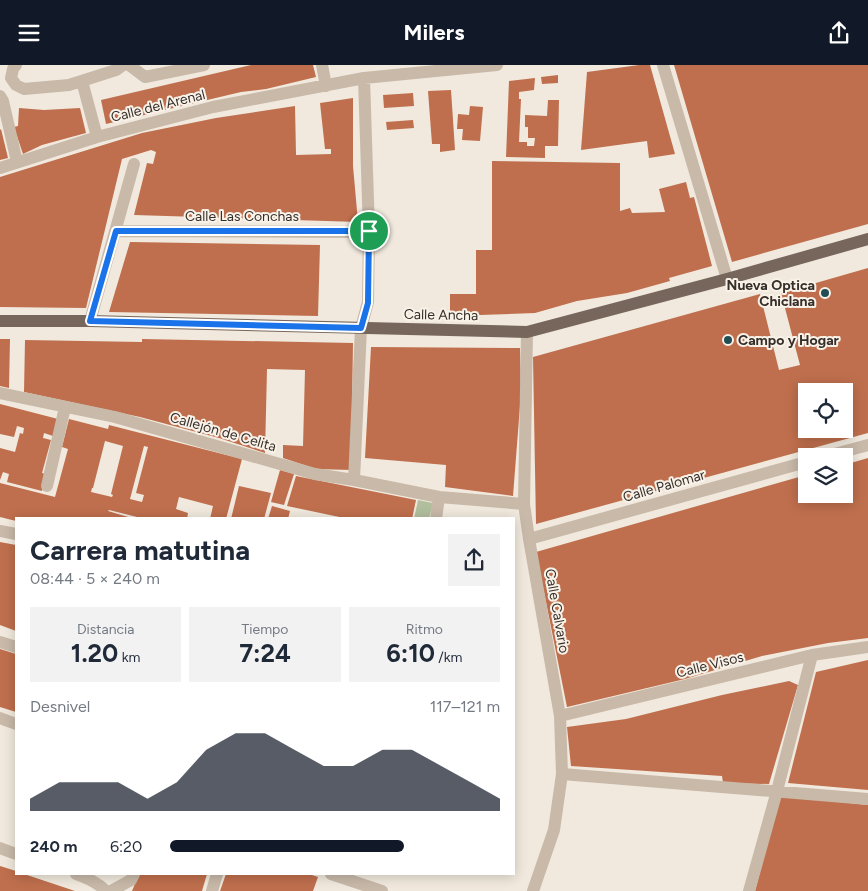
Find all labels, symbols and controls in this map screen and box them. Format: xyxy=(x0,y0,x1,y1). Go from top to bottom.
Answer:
icon: menu xyxy=(15,19,43,47)
text: Milers xyxy=(404,19,464,46)
icon: share xyxy=(825,19,853,47)
street label: Calle del Arenal xyxy=(109,86,207,126)
street label: Calle Las Conchas xyxy=(185,208,299,225)
pin xyxy=(348,210,390,252)
icon: arrive xyxy=(355,217,383,245)
place label: Nueva Optica Chiclana xyxy=(727,277,815,310)
marker: Nueva Optica Chiclana xyxy=(819,287,831,299)
street label: Calle Ancha xyxy=(404,306,478,324)
place label: Campo y Hogar xyxy=(738,332,840,349)
marker: Campo y Hogar xyxy=(722,334,734,346)
map controls xyxy=(798,383,853,503)
button: locate xyxy=(798,383,853,438)
street label: Callejón de Celita xyxy=(168,409,278,455)
button: layers xyxy=(798,448,853,503)
street label: Calle Palomar xyxy=(621,466,707,506)
text: Carrera matutina xyxy=(30,533,250,567)
button: share xyxy=(448,534,500,586)
street label: Calle Calvario xyxy=(541,568,573,654)
text: 08:44 · 5 × 240 m xyxy=(30,569,160,588)
text: Distancia xyxy=(77,621,134,638)
text: Tiempo xyxy=(242,621,288,638)
text: Ritmo xyxy=(406,621,443,638)
text: 1.20 xyxy=(71,638,118,668)
text: 7:24 xyxy=(239,638,291,668)
text: 6:10 xyxy=(386,638,435,668)
street label: Calle Visos xyxy=(675,648,745,682)
text: km xyxy=(118,649,140,666)
text: /km xyxy=(435,649,463,666)
text: Desnivel xyxy=(30,697,90,716)
text: 117–121 m xyxy=(430,697,500,716)
text: 240 m xyxy=(30,837,78,856)
text: 6:20 xyxy=(110,837,142,856)

